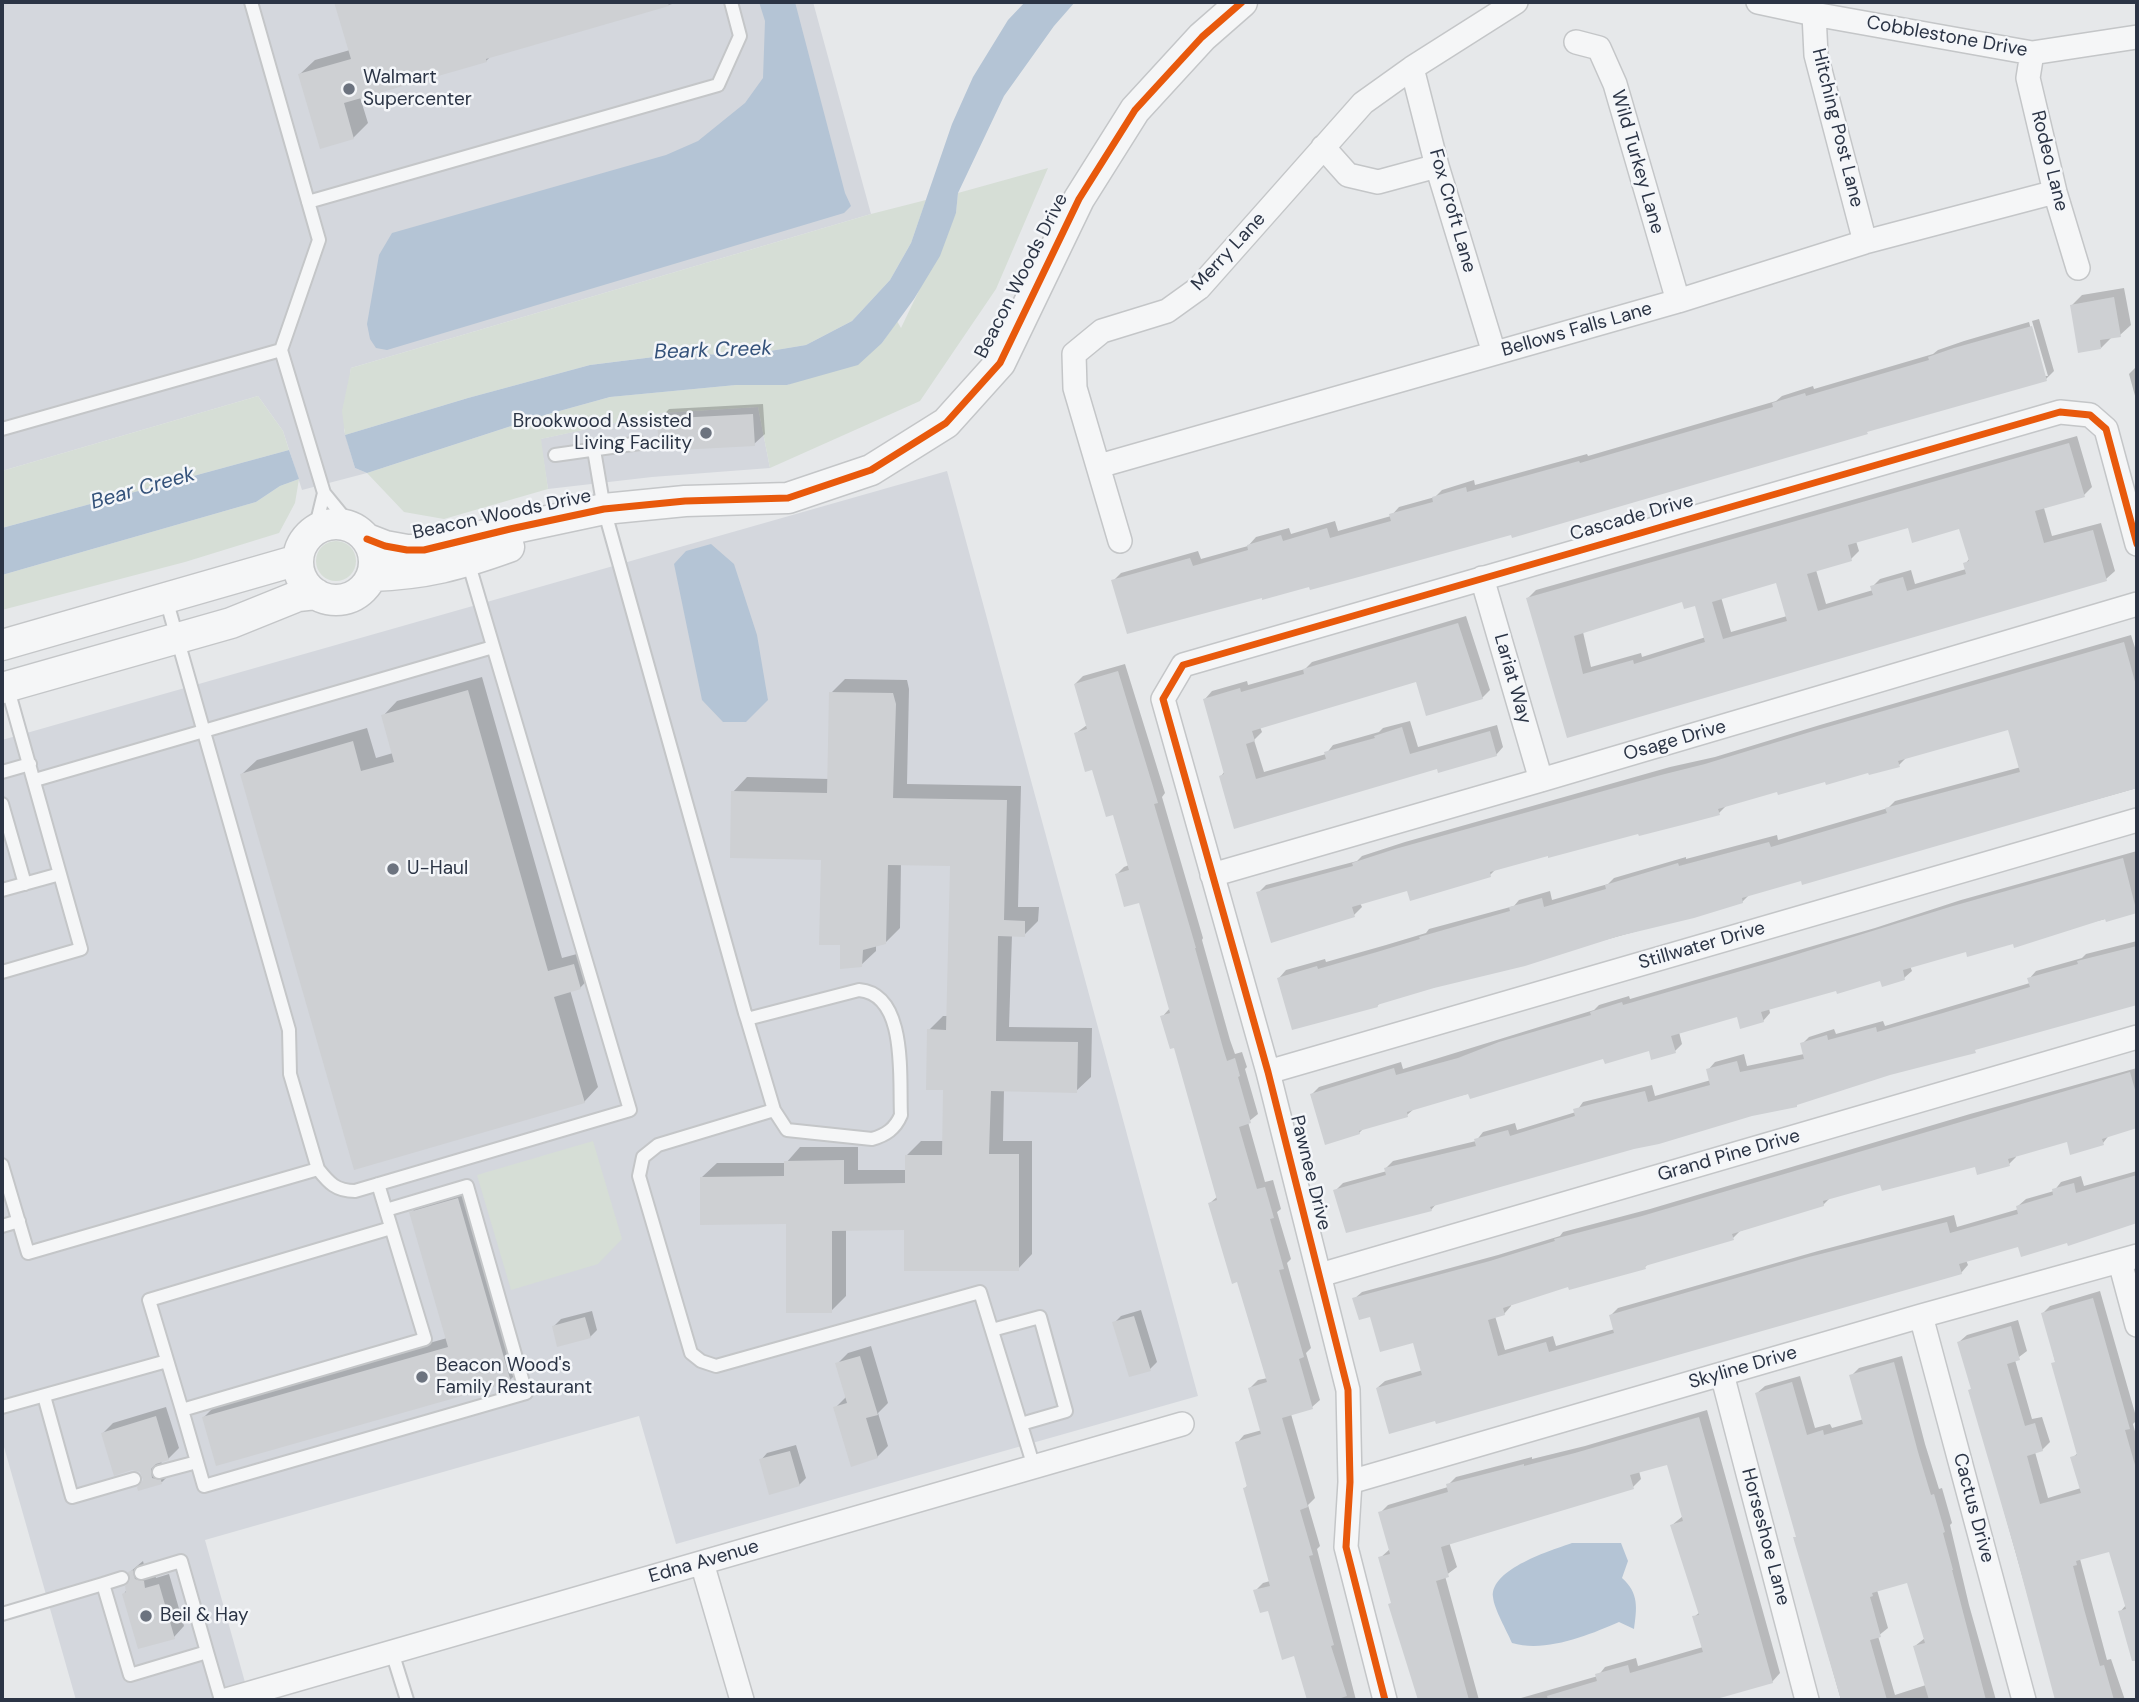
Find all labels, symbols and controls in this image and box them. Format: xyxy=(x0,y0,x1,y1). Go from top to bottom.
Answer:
street label: Cobblestone Drive xyxy=(1865,12,2029,62)
street label: Hitching Post Lane xyxy=(1806,46,1868,210)
place label: Walmart Supercenter xyxy=(363,67,472,111)
marker: Walmart Supercenter xyxy=(341,81,357,97)
street label: Wild Turkey Lane xyxy=(1606,87,1668,237)
street label: Rodeo Lane xyxy=(2025,108,2073,214)
street label: Fox Croft Lane xyxy=(1423,146,1481,276)
street label: Beacon Woods Drive xyxy=(970,190,1074,362)
street label: Merry Lane xyxy=(1187,208,1271,296)
street label: Bellows Falls Lane xyxy=(1499,298,1655,362)
water label: Beark Creek xyxy=(654,336,772,366)
place label: Brookwood Assisted Living Facility xyxy=(513,411,692,455)
marker: Brookwood Assisted Living Facility xyxy=(698,425,714,441)
water label: Bear Creek xyxy=(88,462,198,516)
street label: Beacon Woods Drive xyxy=(411,485,593,545)
street label: Cascade Drive xyxy=(1568,489,1696,547)
street label: Lariat Way xyxy=(1488,631,1536,727)
street label: Osage Drive xyxy=(1621,715,1729,767)
place label: U-Haul xyxy=(407,858,468,880)
marker: U-Haul xyxy=(385,861,401,877)
street label: Stillwater Drive xyxy=(1636,917,1768,975)
street label: Pawnee Drive xyxy=(1285,1113,1335,1233)
street label: Grand Pine Drive xyxy=(1655,1125,1803,1187)
street label: Skyline Drive xyxy=(1686,1342,1800,1394)
place label: Beacon Wood's Family Restaurant xyxy=(436,1355,592,1399)
marker: Beacon Wood's Family Restaurant xyxy=(414,1369,430,1385)
street label: Cactus Drive xyxy=(1947,1451,1999,1565)
street label: Horseshoe Lane xyxy=(1736,1466,1794,1608)
street label: Edna Avenue xyxy=(646,1535,762,1589)
place label: Beil & Hay xyxy=(160,1605,249,1627)
marker: Beil & Hay xyxy=(138,1608,154,1624)

